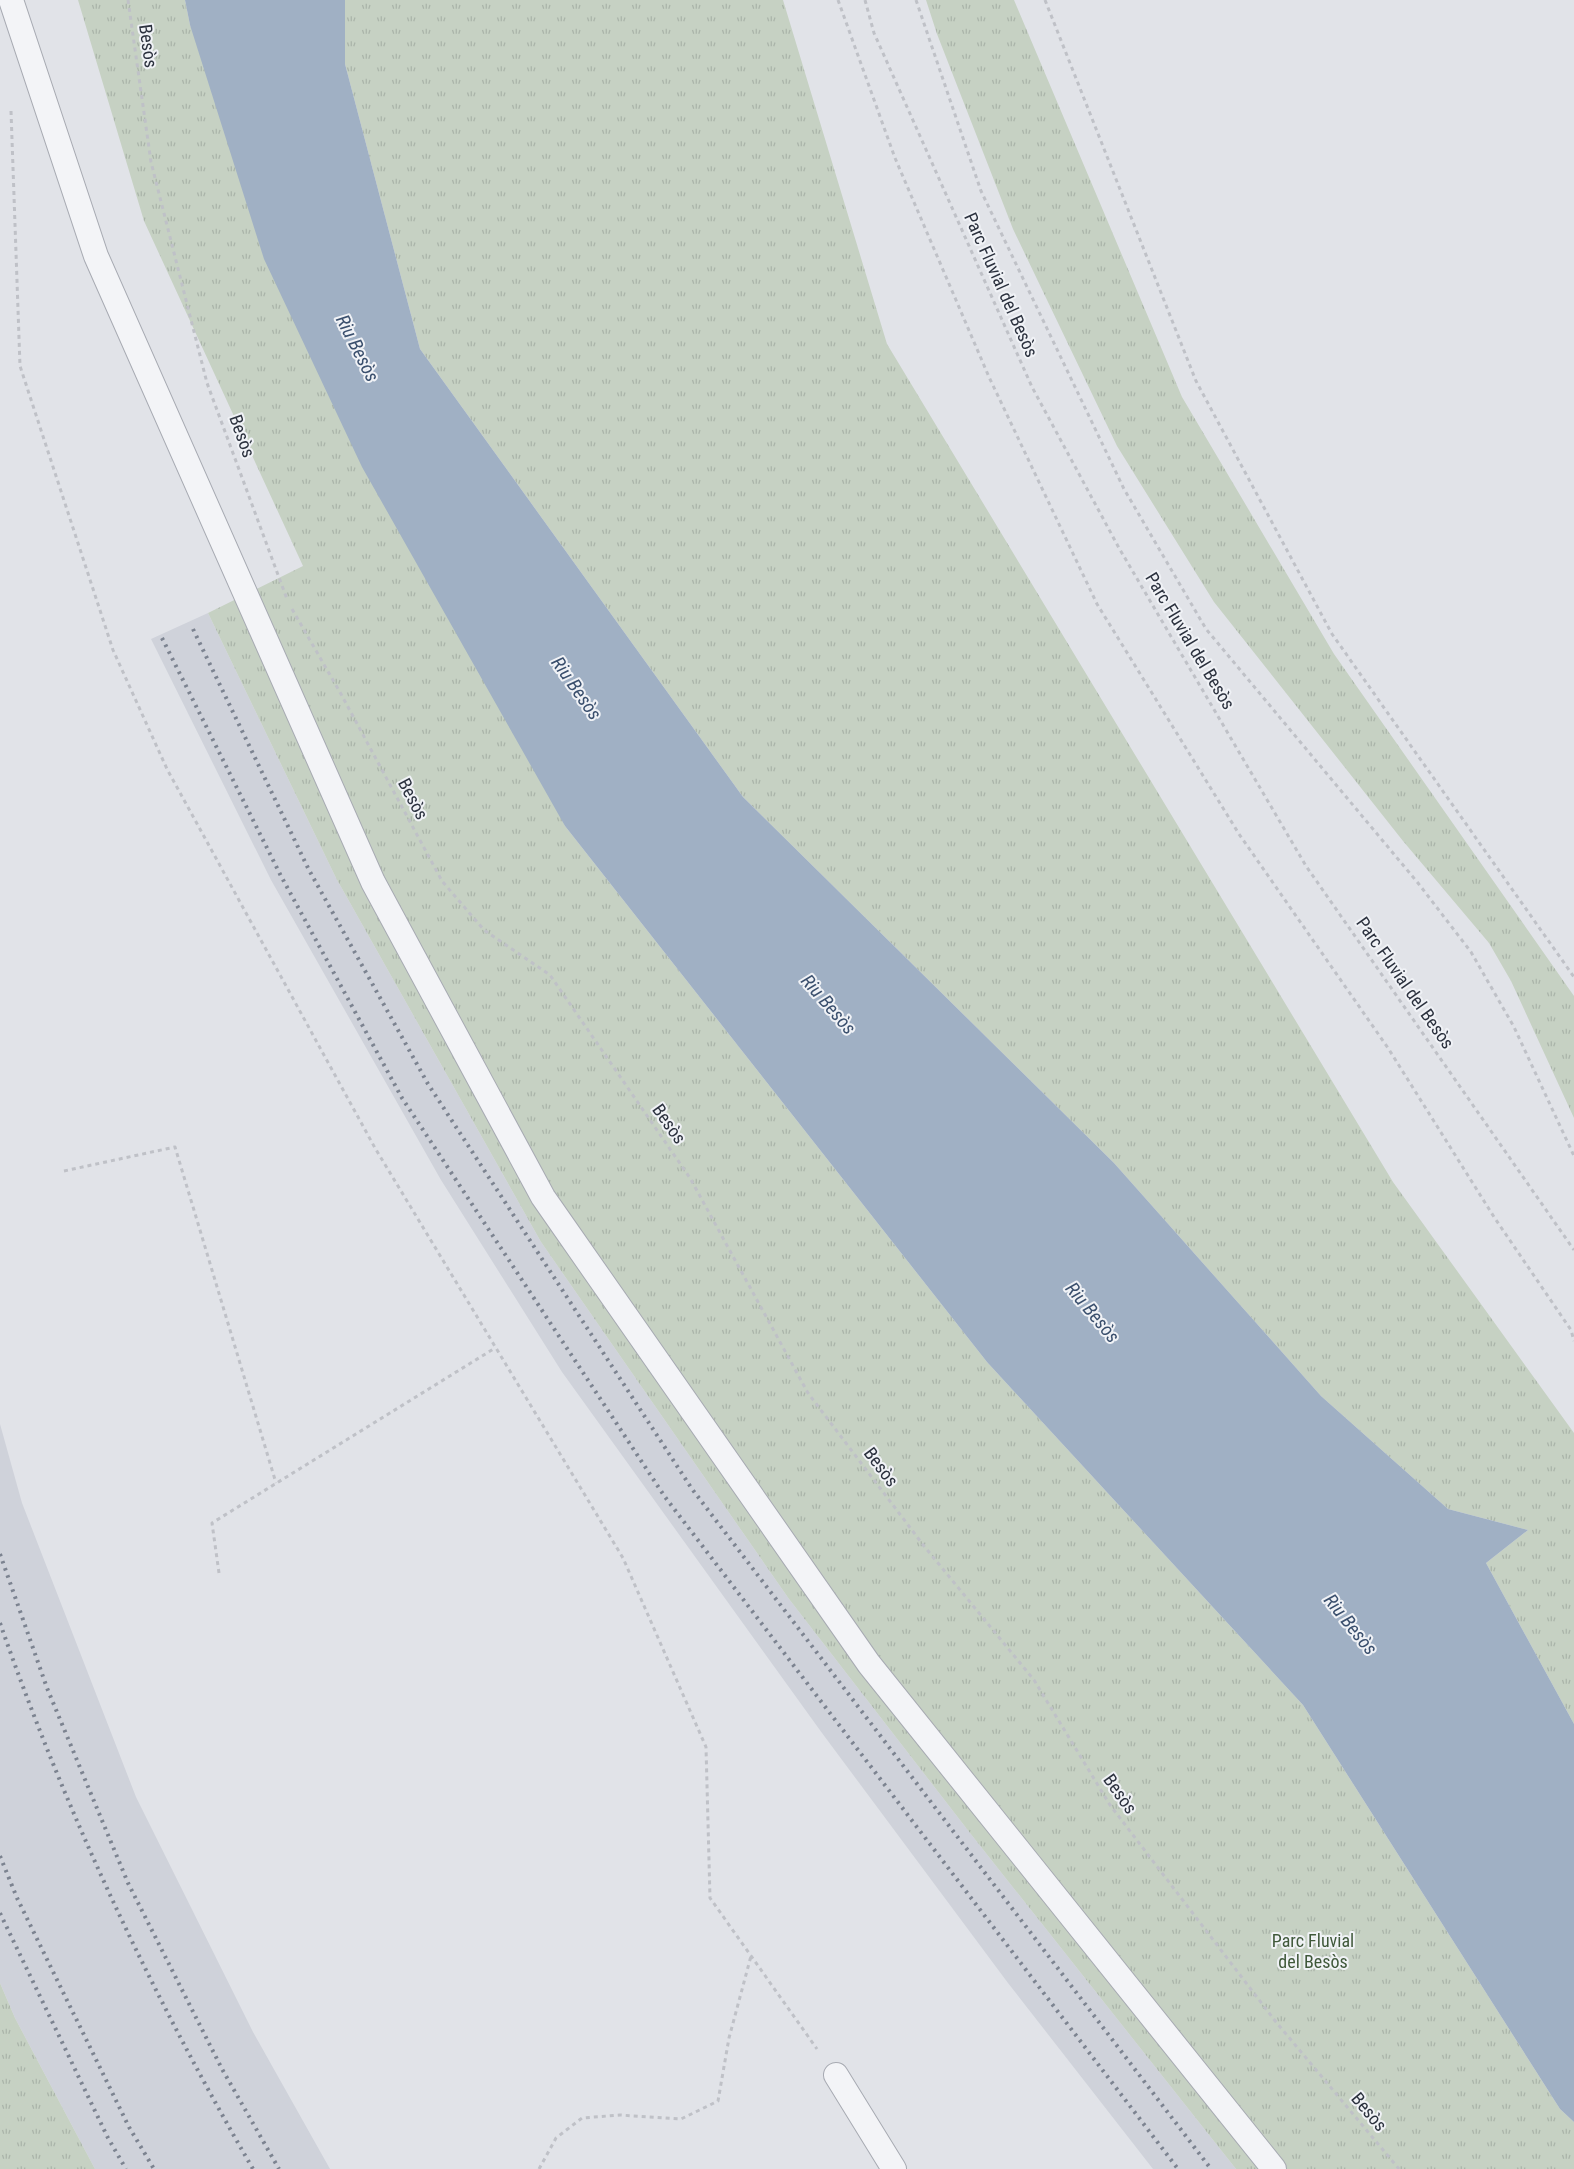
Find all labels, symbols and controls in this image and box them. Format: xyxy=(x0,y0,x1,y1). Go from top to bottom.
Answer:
street label: Besòs xyxy=(135,23,162,69)
street label: Parc Fluvial del Besòs xyxy=(960,209,1043,360)
water label: Riu Besòs xyxy=(331,311,384,386)
street label: Besòs xyxy=(225,412,260,460)
street label: Parc Fluvial del Besòs xyxy=(1141,569,1240,713)
water label: Riu Besòs xyxy=(547,652,607,724)
street label: Besòs xyxy=(394,775,433,823)
street label: Parc Fluvial del Besòs xyxy=(1352,913,1459,1053)
water label: Riu Besòs xyxy=(796,970,861,1039)
street label: Besòs xyxy=(648,1100,691,1148)
water label: Riu Besòs xyxy=(1061,1277,1125,1347)
street label: Besòs xyxy=(860,1443,903,1490)
water label: Riu Besòs xyxy=(1319,1589,1382,1660)
street label: Besòs xyxy=(1099,1770,1142,1818)
park label: Parc Fluvial del Besòs xyxy=(1272,1930,1354,1972)
street label: Besòs xyxy=(1347,2088,1391,2135)

